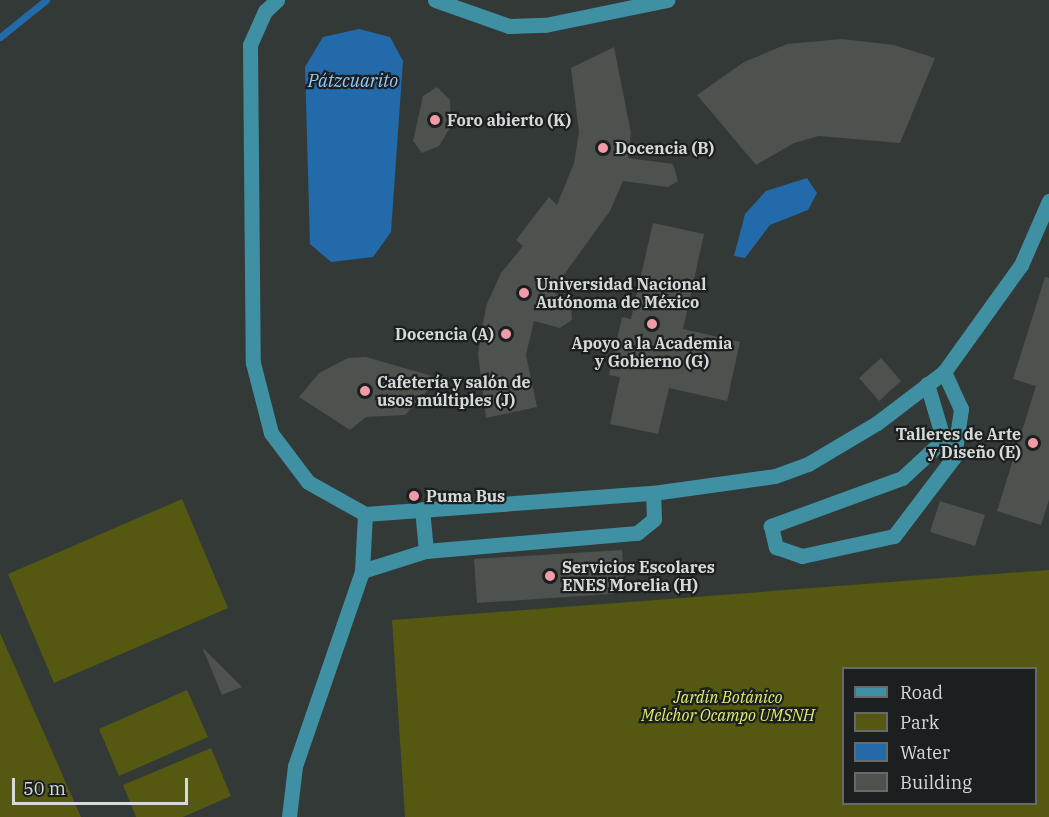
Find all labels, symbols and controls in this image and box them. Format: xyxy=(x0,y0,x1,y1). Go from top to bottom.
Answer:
water label: Pátzcuarito xyxy=(308,70,398,92)
place label: Foro abierto (K) xyxy=(447,110,571,130)
marker: Foro abierto (K) xyxy=(428,113,442,127)
place label: Docencia (B) xyxy=(615,138,714,158)
marker: Docencia (B) xyxy=(596,141,610,155)
place label: Universidad Nacional Autónoma de México xyxy=(536,274,706,312)
marker: Universidad Nacional Autónoma de México xyxy=(517,286,531,300)
marker: Apoyo a la Academia y Gobierno (G) xyxy=(645,317,659,331)
place label: Docencia (A) xyxy=(395,324,494,344)
marker: Docencia (A) xyxy=(499,327,513,341)
place label: Apoyo a la Academia y Gobierno (G) xyxy=(572,333,732,371)
place label: Cafetería y salón de usos múltiples (J) xyxy=(377,372,531,410)
marker: Cafetería y salón de usos múltiples (J) xyxy=(358,384,372,398)
place label: Talleres de Arte y Diseño (E) xyxy=(896,424,1021,462)
marker: Talleres de Arte y Diseño (E) xyxy=(1026,436,1040,450)
place label: Puma Bus xyxy=(426,486,505,506)
marker: Puma Bus xyxy=(407,489,421,503)
place label: Servicios Escolares ENES Morelia (H) xyxy=(562,557,715,595)
marker: Servicios Escolares ENES Morelia (H) xyxy=(543,569,557,583)
legend xyxy=(842,667,1037,805)
text: Road xyxy=(900,681,943,704)
park label: Jardín Botánico Melchor Ocampo UMSNH xyxy=(641,687,815,725)
text: Park xyxy=(900,711,939,734)
text: Water xyxy=(900,741,950,764)
scale bar xyxy=(15,766,190,804)
text: Building xyxy=(900,771,972,794)
text: 50 m xyxy=(23,777,66,800)

